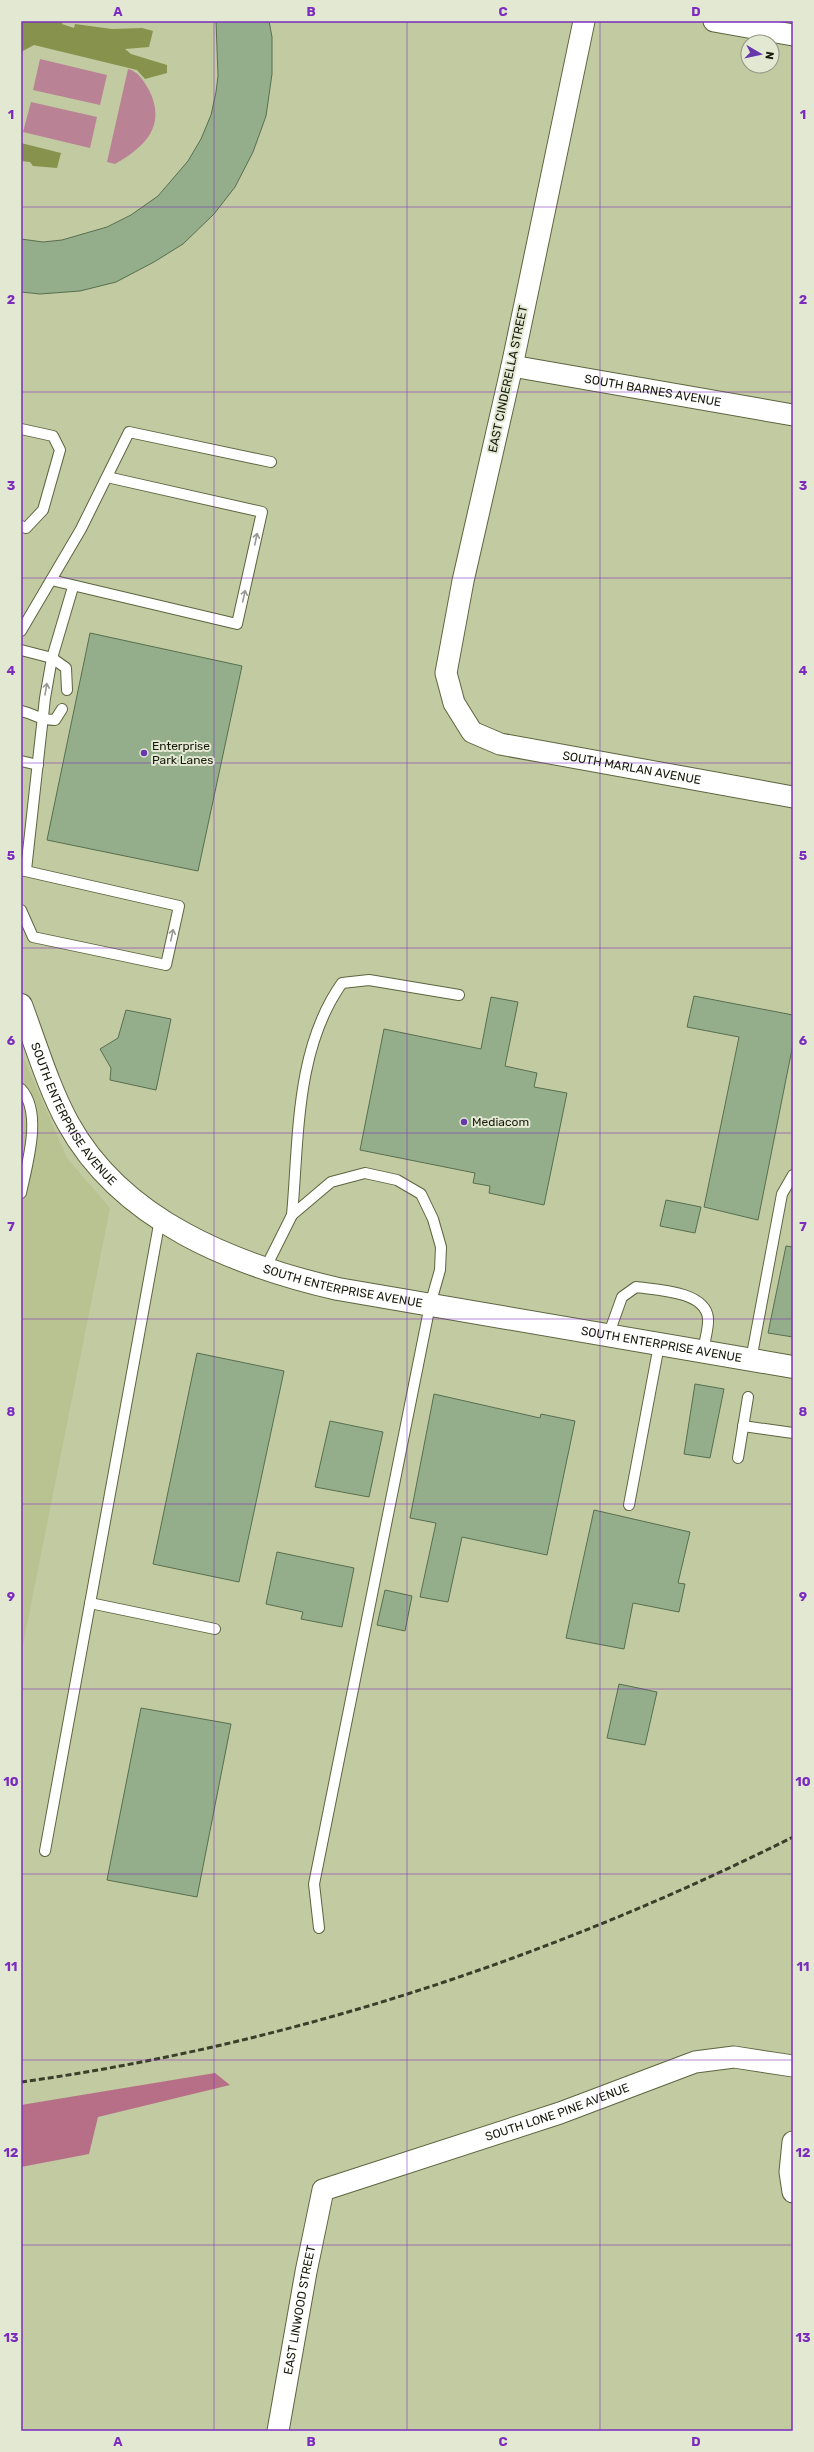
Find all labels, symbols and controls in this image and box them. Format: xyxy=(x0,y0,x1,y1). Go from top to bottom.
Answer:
text: A xyxy=(113,4,123,19)
text: B xyxy=(306,4,316,19)
text: C xyxy=(498,4,508,19)
text: D xyxy=(691,4,701,19)
north arrow xyxy=(740,34,780,74)
text: N xyxy=(762,51,776,60)
text: 1 xyxy=(8,107,14,122)
text: 1 xyxy=(800,107,806,122)
text: 2 xyxy=(7,292,15,307)
text: 2 xyxy=(799,292,807,307)
street label: EAST CINDERELLA STREET xyxy=(486,304,530,454)
street label: SOUTH BARNES AVENUE xyxy=(583,372,722,409)
text: 3 xyxy=(7,478,16,493)
text: 3 xyxy=(799,478,808,493)
one-way arrow xyxy=(253,533,261,546)
one-way arrow xyxy=(240,590,248,603)
text: 4 xyxy=(7,663,16,678)
text: 4 xyxy=(799,663,808,678)
one-way arrow xyxy=(42,683,50,696)
place label: Enterprise Park Lanes xyxy=(152,739,213,767)
marker: Enterprise Park Lanes xyxy=(139,748,149,758)
street label: SOUTH MARLAN AVENUE xyxy=(561,748,702,787)
text: 5 xyxy=(7,848,15,863)
text: 5 xyxy=(799,848,807,863)
one-way arrow xyxy=(169,929,177,942)
text: 6 xyxy=(7,1033,16,1048)
text: 6 xyxy=(799,1033,808,1048)
street label: SOUTH ENTERPRISE AVENUE xyxy=(28,1041,119,1188)
place label: Mediacom xyxy=(472,1115,529,1129)
marker: Mediacom xyxy=(459,1117,469,1127)
text: 7 xyxy=(7,1219,15,1234)
text: 7 xyxy=(799,1219,807,1234)
street label: SOUTH ENTERPRISE AVENUE xyxy=(261,1261,424,1310)
street label: SOUTH ENTERPRISE AVENUE xyxy=(580,1324,743,1365)
text: 8 xyxy=(7,1404,16,1419)
text: 8 xyxy=(799,1404,808,1419)
text: 9 xyxy=(7,1589,15,1604)
text: 9 xyxy=(799,1589,807,1604)
text: 10 xyxy=(3,1774,19,1789)
text: 10 xyxy=(795,1774,811,1789)
text: 11 xyxy=(5,1959,17,1974)
text: 11 xyxy=(797,1959,809,1974)
street label: SOUTH LONE PINE AVENUE xyxy=(483,2080,631,2144)
text: 12 xyxy=(4,2145,18,2160)
text: 12 xyxy=(796,2145,810,2160)
street label: EAST LINWOOD STREET xyxy=(281,2244,318,2376)
text: 13 xyxy=(3,2330,19,2345)
text: 13 xyxy=(795,2330,811,2345)
text: A xyxy=(113,2434,123,2449)
text: B xyxy=(306,2434,316,2449)
text: C xyxy=(498,2434,508,2449)
text: D xyxy=(691,2434,701,2449)

